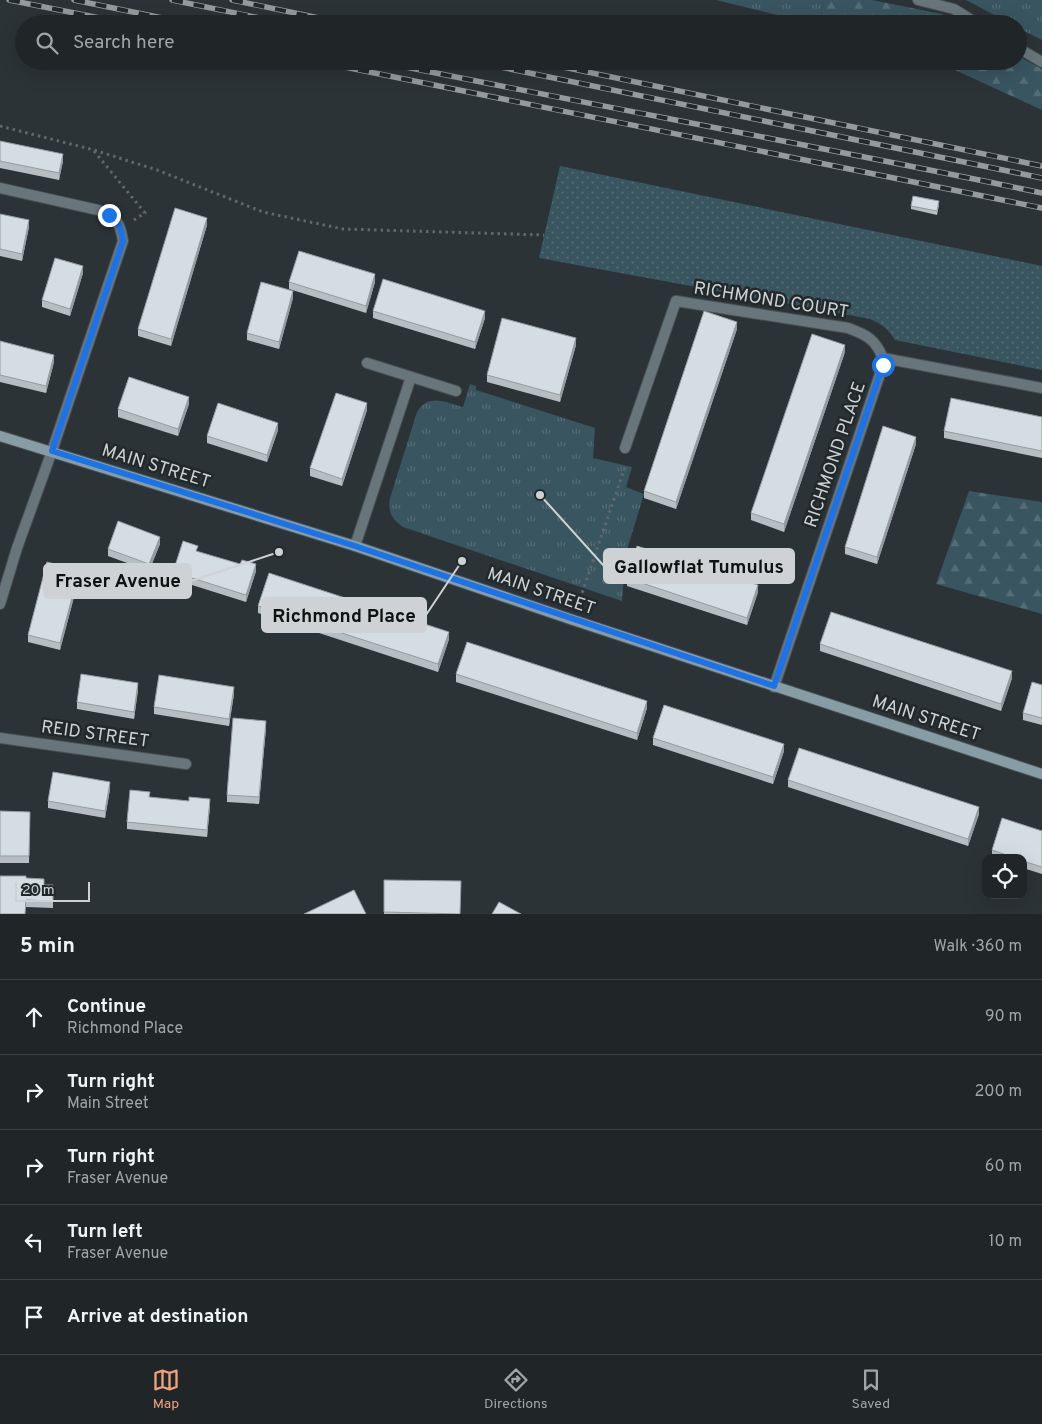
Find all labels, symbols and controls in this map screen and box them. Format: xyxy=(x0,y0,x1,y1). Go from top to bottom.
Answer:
search box xyxy=(15,15,1027,70)
icon: search xyxy=(33,29,61,57)
text: Search here xyxy=(73,31,175,55)
route end xyxy=(98,204,121,227)
street label: RICHMOND COURT xyxy=(692,277,850,325)
route start xyxy=(872,354,895,377)
street label: RICHMOND PLACE xyxy=(800,379,872,531)
street label: MAIN STREET xyxy=(99,440,213,494)
callout: Gallowflat Tumulus xyxy=(604,549,794,583)
text: Gallowflat Tumulus xyxy=(614,556,784,580)
street label: MAIN STREET xyxy=(484,563,598,621)
callout: Fraser Avenue xyxy=(44,564,191,598)
text: Fraser Avenue xyxy=(55,570,181,594)
callout: Richmond Place xyxy=(262,598,426,632)
text: Richmond Place xyxy=(272,605,416,629)
street label: MAIN STREET xyxy=(869,691,983,747)
street label: REID STREET xyxy=(39,716,151,754)
map controls xyxy=(982,854,1027,899)
button: locate xyxy=(982,854,1027,899)
scale bar xyxy=(15,879,90,902)
text: 20 m xyxy=(22,882,55,899)
text: 5 min xyxy=(20,933,75,960)
text: Walk · 360 m xyxy=(934,937,1022,957)
text: Continue xyxy=(67,995,146,1019)
icon: ahead xyxy=(20,1003,48,1031)
text: 90 m xyxy=(985,1007,1022,1027)
text: Richmond Place xyxy=(67,1019,183,1039)
text: Turn right xyxy=(67,1070,155,1094)
icon: right xyxy=(20,1078,48,1106)
text: 200 m xyxy=(974,1082,1022,1102)
text: Main Street xyxy=(67,1094,149,1114)
text: Turn right xyxy=(67,1145,155,1169)
icon: right xyxy=(20,1153,48,1181)
text: 60 m xyxy=(985,1157,1022,1177)
text: Fraser Avenue xyxy=(67,1169,168,1189)
text: Turn left xyxy=(67,1220,143,1244)
icon: left xyxy=(20,1228,48,1256)
text: 10 m xyxy=(988,1232,1022,1252)
text: Fraser Avenue xyxy=(67,1244,168,1264)
icon: arrive xyxy=(20,1303,48,1331)
text: Arrive at destination xyxy=(67,1305,248,1329)
tab: Map xyxy=(152,1366,180,1413)
tab: Directions xyxy=(484,1366,548,1413)
tab: Saved xyxy=(852,1366,890,1413)

